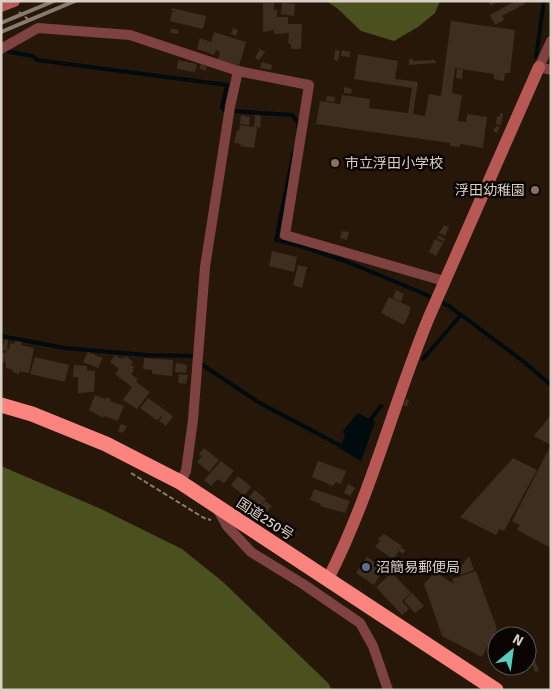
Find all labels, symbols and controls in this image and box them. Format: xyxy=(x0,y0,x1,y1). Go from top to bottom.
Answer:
place label: 市立浮田小学校 xyxy=(345,155,443,172)
marker: 市立浮田小学校 xyxy=(329,157,341,169)
place label: 浮田幼稚園 xyxy=(455,182,525,199)
marker: 浮田幼稚園 xyxy=(529,184,541,196)
street label: 国道250号 xyxy=(233,494,297,544)
place label: 沼簡易郵便局 xyxy=(376,559,460,576)
marker: 沼簡易郵便局 xyxy=(360,561,372,573)
north arrow xyxy=(487,626,537,676)
text: N xyxy=(510,630,526,650)

